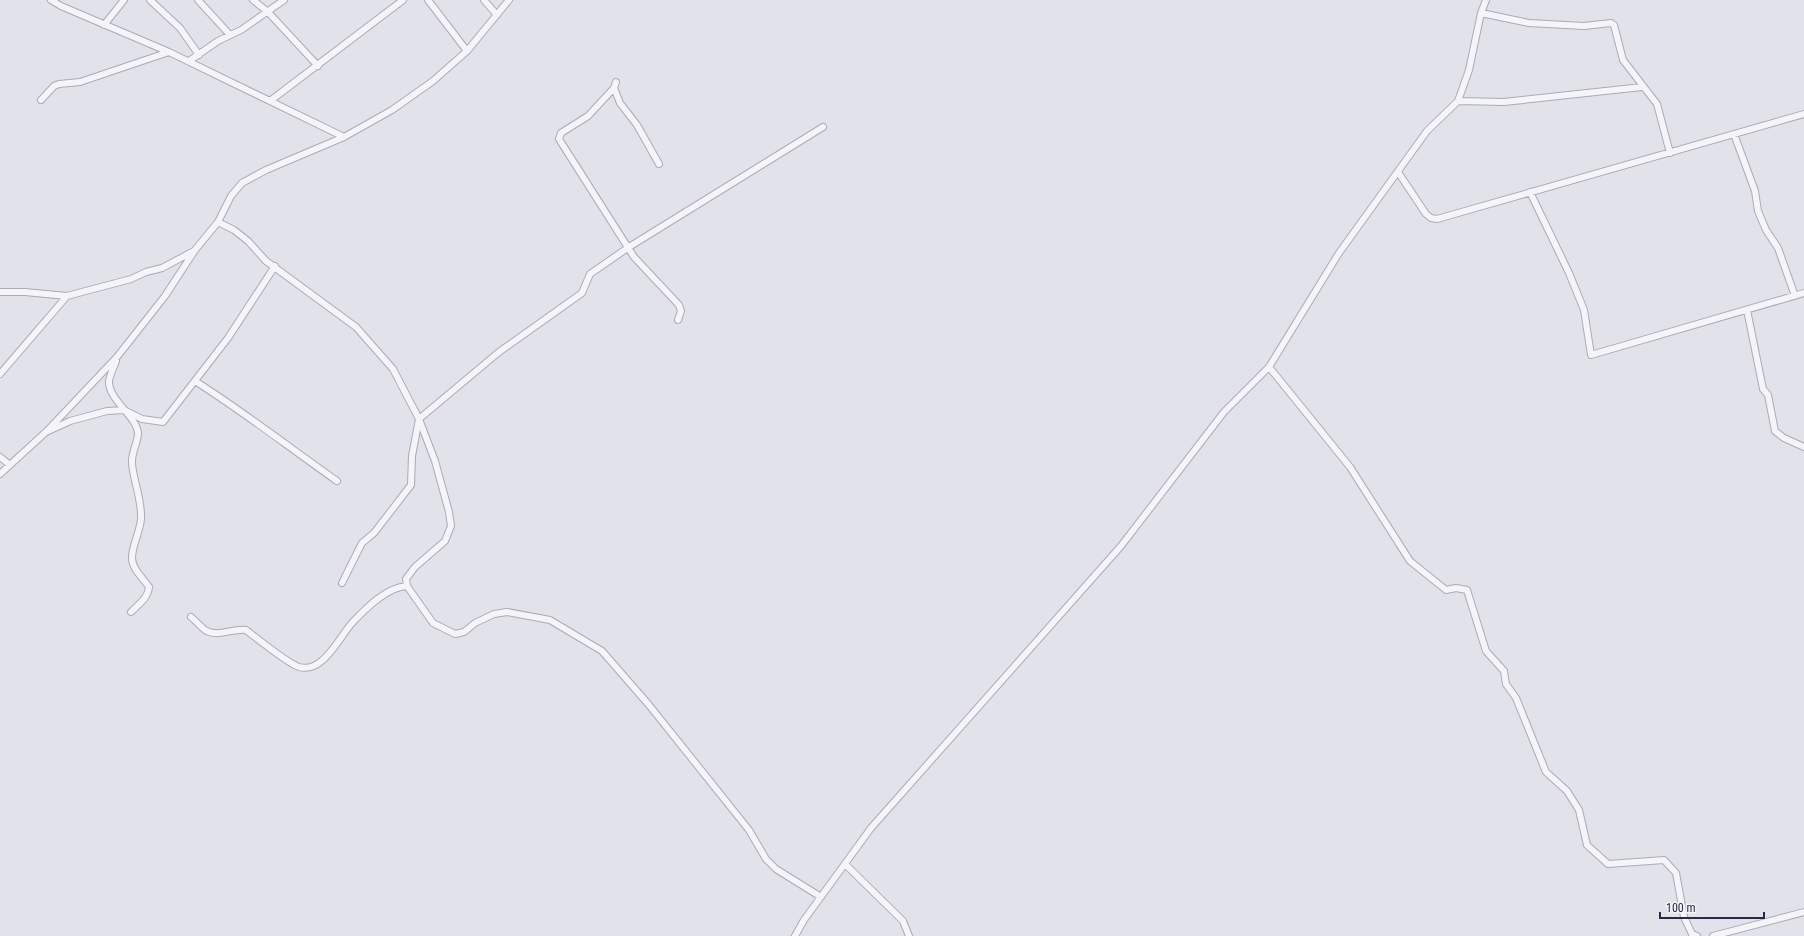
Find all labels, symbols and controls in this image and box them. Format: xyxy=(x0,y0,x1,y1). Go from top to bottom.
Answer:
scale bar xyxy=(1660,894,1764,920)
text: 100 m xyxy=(1666,901,1696,915)

